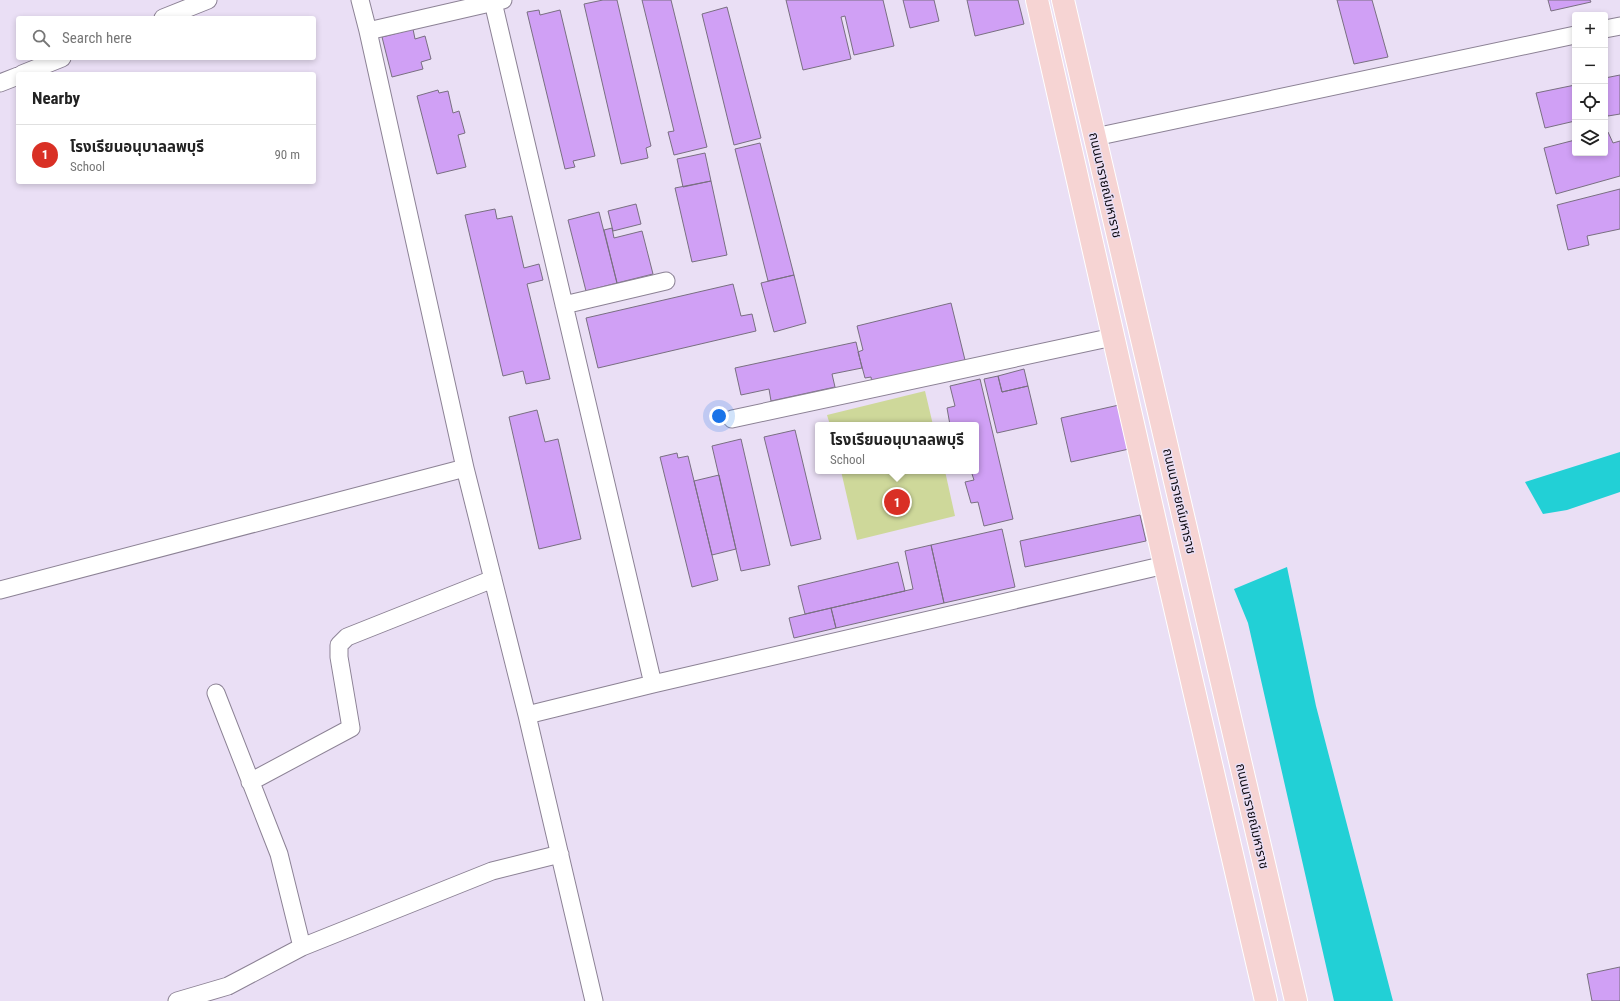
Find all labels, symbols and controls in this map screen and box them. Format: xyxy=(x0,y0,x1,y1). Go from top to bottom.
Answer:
map controls xyxy=(1572,12,1608,156)
button: + xyxy=(1572,12,1608,48)
search box xyxy=(16,16,316,60)
icon: search xyxy=(30,27,52,49)
text: Search here xyxy=(62,29,132,47)
button: − xyxy=(1572,48,1608,84)
button: locate xyxy=(1572,84,1608,120)
text: Nearby xyxy=(32,88,80,108)
button: layers xyxy=(1572,120,1608,156)
street label: ถนนนารายณ์มหาราช xyxy=(1086,131,1125,239)
text: โรงเรียนอนุบาลลพบุรี xyxy=(70,138,204,156)
text: 1 xyxy=(42,147,48,162)
text: 90 m xyxy=(274,147,300,162)
text: School xyxy=(70,159,105,174)
your location xyxy=(709,406,729,426)
popup xyxy=(815,422,979,474)
text: โรงเรียนอนุบาลลพบุรี xyxy=(830,431,964,449)
street label: ถนนนารายณ์มหาราช xyxy=(1160,447,1199,555)
text: School xyxy=(830,452,865,467)
pin: 1 xyxy=(884,487,910,517)
street label: ถนนนารายณ์มหาราช xyxy=(1233,762,1272,870)

